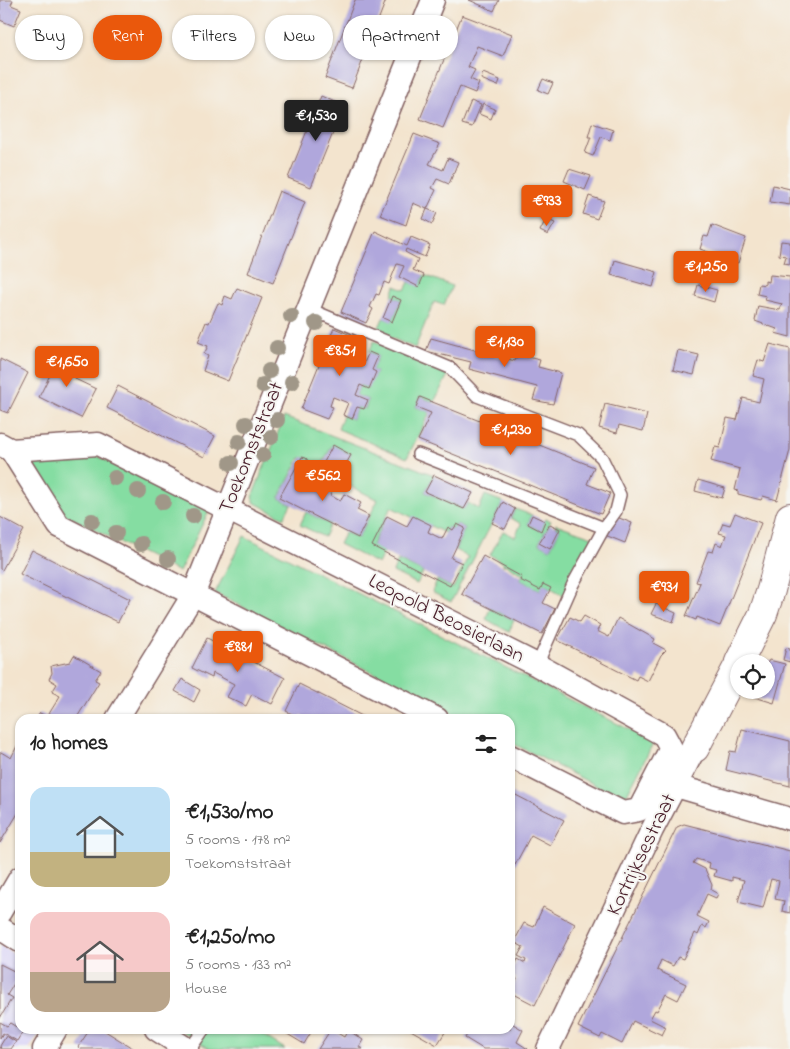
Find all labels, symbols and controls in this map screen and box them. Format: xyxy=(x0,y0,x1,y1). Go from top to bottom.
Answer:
chip: Buy xyxy=(15,15,83,60)
chip: Rent xyxy=(93,15,162,60)
chip: Filters xyxy=(172,15,255,60)
chip: New xyxy=(265,15,333,60)
chip: Apartment xyxy=(343,15,458,60)
pin: €1,530 xyxy=(275,100,357,142)
text: €1,530 xyxy=(295,104,337,128)
pin: €933 xyxy=(517,184,577,227)
text: €933 xyxy=(532,189,562,213)
pin: €1,250 xyxy=(665,250,747,293)
text: €1,250 xyxy=(684,255,728,279)
pin: €1,130 xyxy=(464,326,546,368)
text: €1,130 xyxy=(486,330,524,354)
pin: €851 xyxy=(310,334,370,377)
text: €851 xyxy=(324,339,356,363)
pin: €1,650 xyxy=(26,346,108,388)
text: €1,650 xyxy=(46,350,88,374)
street label: Toekomststraat xyxy=(212,378,292,518)
pin: €1,230 xyxy=(470,414,552,456)
text: €1,230 xyxy=(491,418,531,442)
pin: €562 xyxy=(293,460,353,502)
text: €562 xyxy=(305,464,341,488)
street label: Leopold Beosierlaan xyxy=(363,567,529,671)
pin: €931 xyxy=(634,570,694,613)
text: €931 xyxy=(650,575,678,599)
pin: €881 xyxy=(208,630,268,673)
text: €881 xyxy=(224,635,252,659)
map controls xyxy=(730,654,775,699)
button: locate xyxy=(730,654,775,699)
text: 10 homes xyxy=(30,729,108,759)
icon: filters xyxy=(472,730,500,758)
street label: Kortrijksestraat xyxy=(599,789,685,921)
text: €1,530/mo xyxy=(185,798,273,828)
icon: home xyxy=(70,807,130,867)
text: 5 rooms · 178 m² xyxy=(185,828,291,852)
text: Toekomststraat xyxy=(185,852,291,876)
text: €1,250/mo xyxy=(185,923,275,953)
icon: home xyxy=(70,932,130,992)
text: 5 rooms · 133 m² xyxy=(185,953,291,977)
text: House xyxy=(185,977,227,1001)

